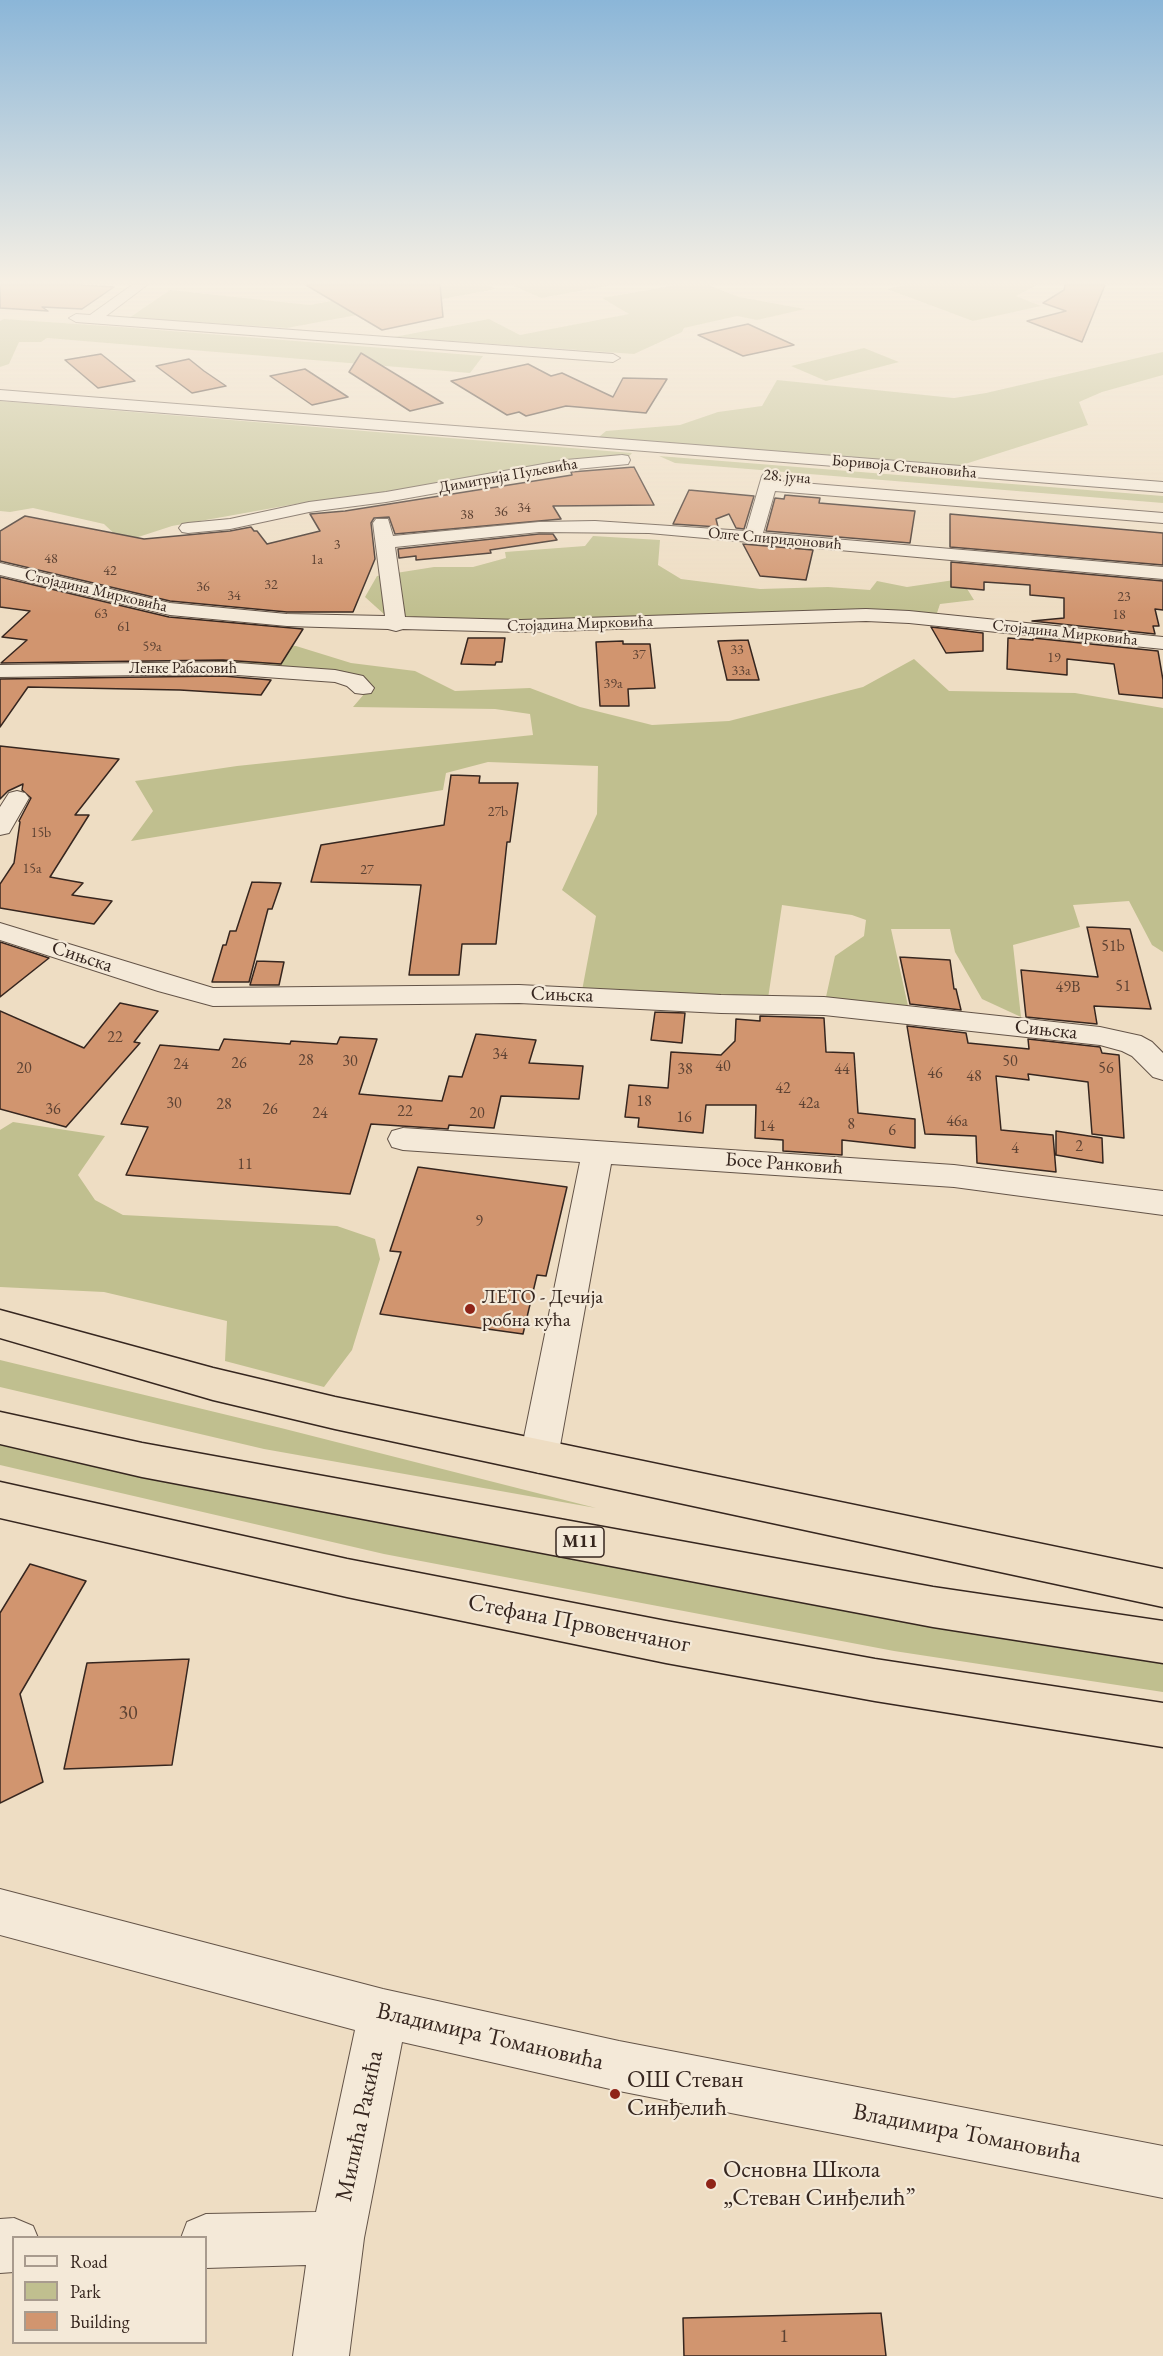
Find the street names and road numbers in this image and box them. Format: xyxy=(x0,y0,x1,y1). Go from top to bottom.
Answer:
street label: Боривоја Стевановића xyxy=(831,451,977,483)
street label: Димитрија Пуљевића xyxy=(437,454,579,498)
street label: 28. јуна xyxy=(762,465,812,489)
street label: Олге Спиридоновић xyxy=(707,524,843,554)
street label: Стојадина Мирковића xyxy=(23,565,169,617)
street label: Стојадина Мирковића xyxy=(507,612,653,636)
street label: Стојадина Мирковића xyxy=(991,616,1139,650)
street label: Ленке Рабасовић xyxy=(129,659,237,679)
street label: Сињска xyxy=(48,936,116,978)
street label: Сињска xyxy=(530,982,594,1008)
street label: Сињска xyxy=(1014,1015,1078,1045)
street label: Босе Ранковић xyxy=(724,1148,844,1180)
road number: M11 xyxy=(556,1527,604,1557)
street label: Стефана Првовенчаног xyxy=(466,1588,692,1660)
street label: Владимира Томановића xyxy=(374,1997,606,2077)
street label: Милића Ракића xyxy=(330,2048,390,2204)
street label: Владимира Томановића xyxy=(850,2098,1084,2170)

